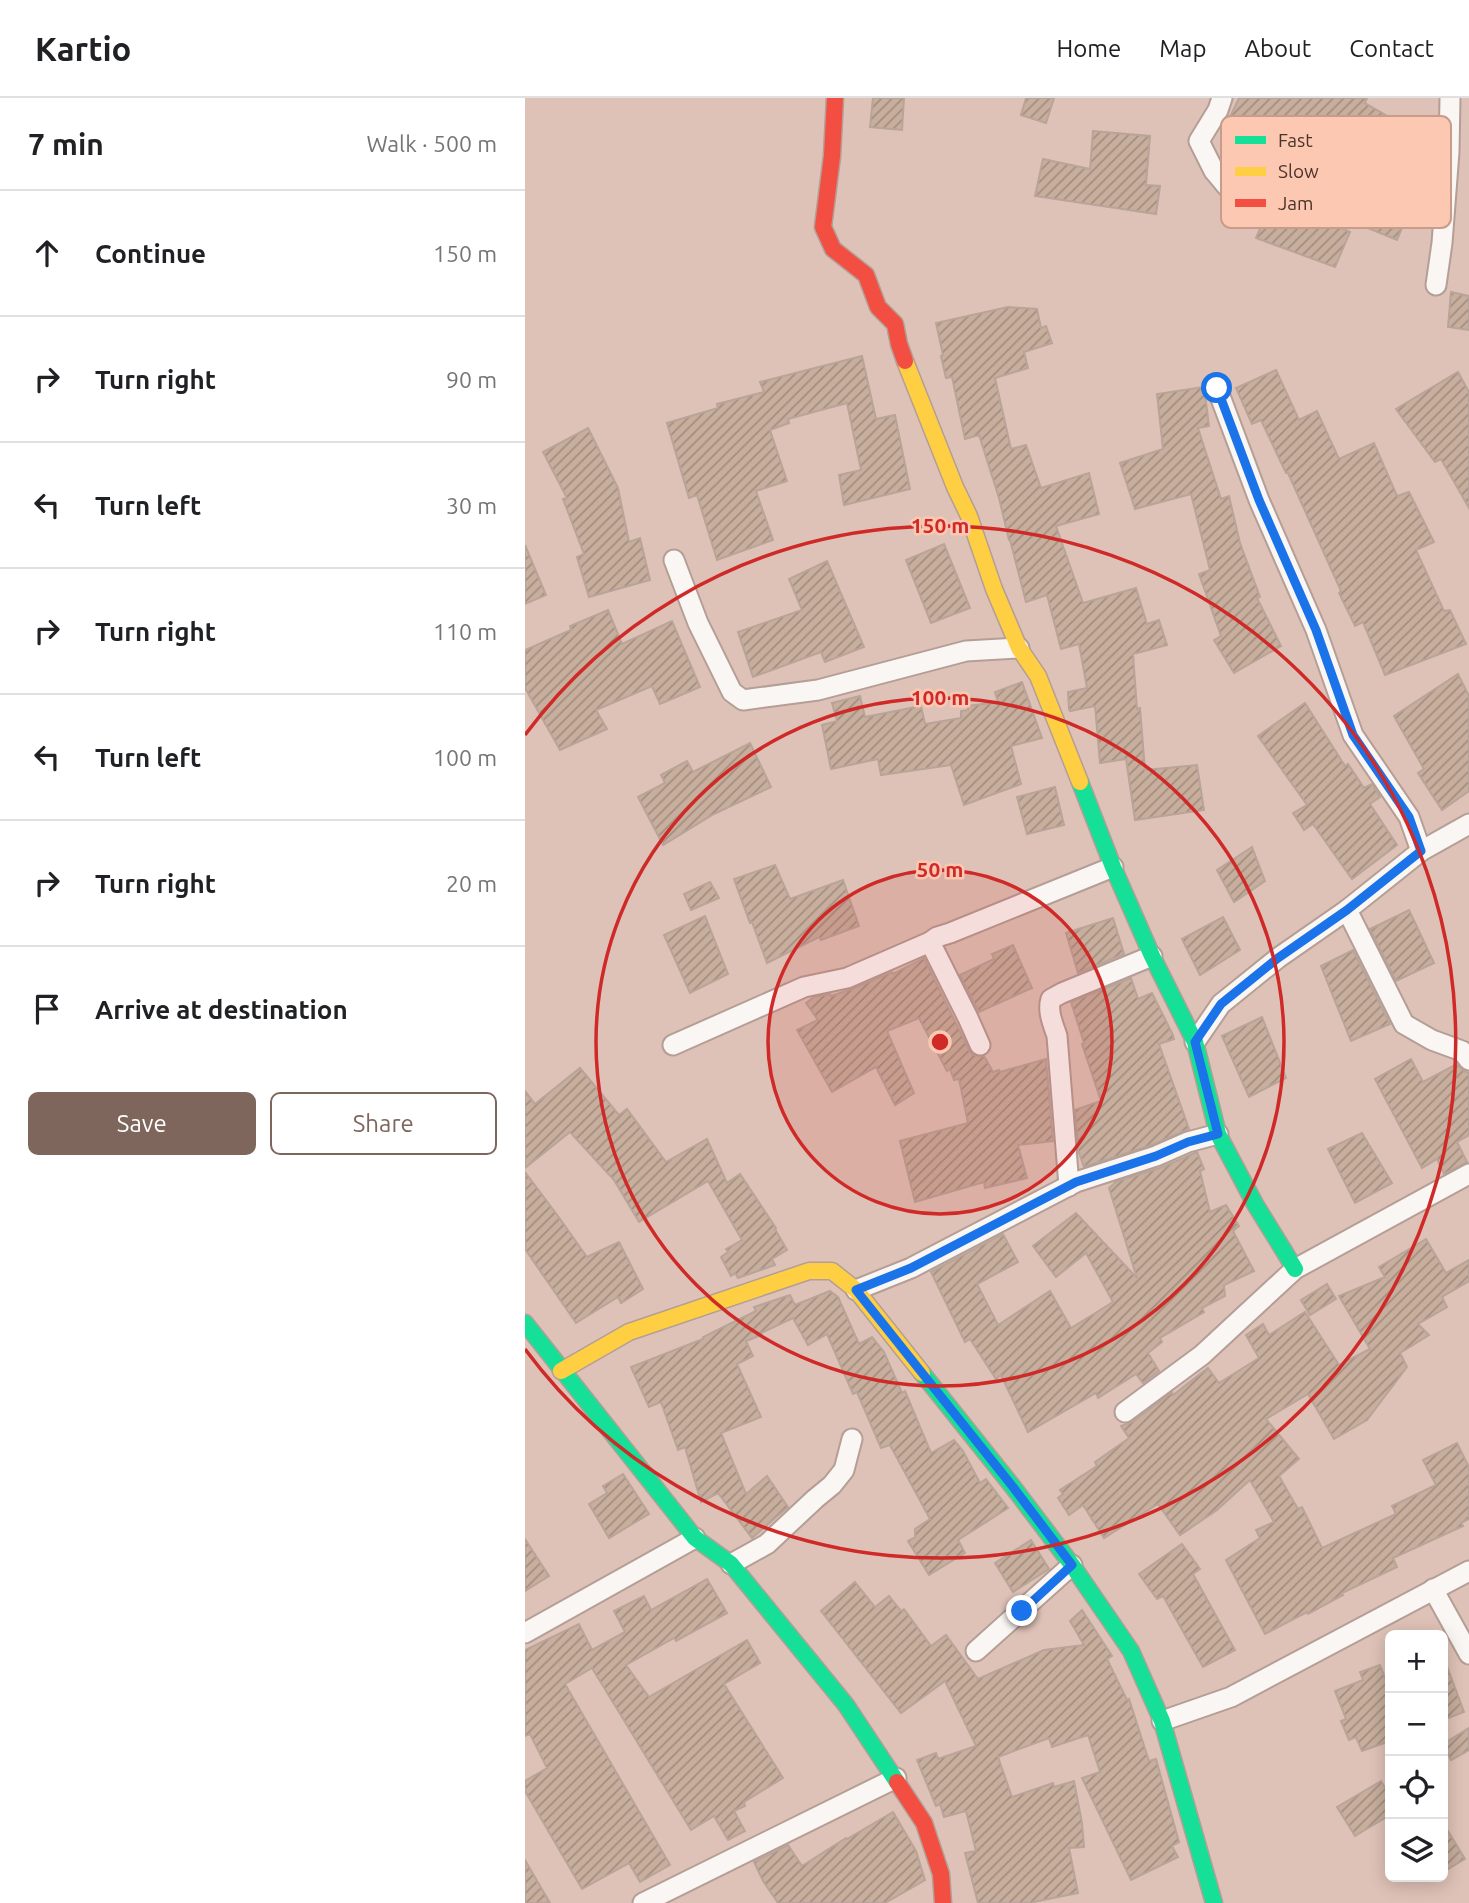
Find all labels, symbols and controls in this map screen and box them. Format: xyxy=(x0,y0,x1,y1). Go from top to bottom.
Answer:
text: Kartio xyxy=(35,30,131,67)
text: Home xyxy=(1056,35,1121,62)
text: Map xyxy=(1159,35,1206,62)
text: About xyxy=(1244,35,1311,62)
text: Contact xyxy=(1349,35,1434,62)
legend xyxy=(1221,116,1451,228)
text: 7 min xyxy=(28,127,104,161)
text: Fast xyxy=(1278,129,1313,151)
text: Walk · 500 m xyxy=(366,131,497,156)
text: Slow xyxy=(1278,160,1319,182)
text: Jam xyxy=(1278,192,1314,214)
icon: ahead xyxy=(28,234,66,272)
text: Continue xyxy=(95,239,206,268)
text: 150 m xyxy=(433,241,497,266)
icon: right xyxy=(28,360,66,398)
text: Turn right xyxy=(95,365,216,394)
text: 90 m xyxy=(446,367,497,392)
route start xyxy=(1201,372,1232,403)
icon: left xyxy=(28,486,66,524)
text: Turn left xyxy=(95,491,201,520)
text: 30 m xyxy=(446,493,497,518)
text: 150 m xyxy=(911,513,969,537)
icon: right xyxy=(28,612,66,650)
text: Turn right xyxy=(95,617,216,646)
text: 110 m xyxy=(433,619,497,644)
text: 100 m xyxy=(911,685,969,709)
icon: left xyxy=(28,738,66,776)
text: Turn left xyxy=(95,743,201,772)
text: 100 m xyxy=(433,745,497,770)
text: 50 m xyxy=(917,857,963,881)
icon: right xyxy=(28,864,66,902)
text: Turn right xyxy=(95,869,216,898)
text: 20 m xyxy=(446,871,497,896)
icon: arrive xyxy=(28,990,66,1028)
text: Arrive at destination xyxy=(95,995,348,1024)
centre of rings xyxy=(928,1030,952,1054)
button: Save xyxy=(28,1092,256,1155)
button: Share xyxy=(270,1092,497,1155)
route end xyxy=(1006,1595,1037,1626)
map controls xyxy=(1385,1630,1448,1882)
button: + xyxy=(1385,1630,1448,1693)
button: − xyxy=(1385,1693,1448,1756)
button: locate xyxy=(1385,1756,1448,1819)
button: layers xyxy=(1385,1819,1448,1882)

